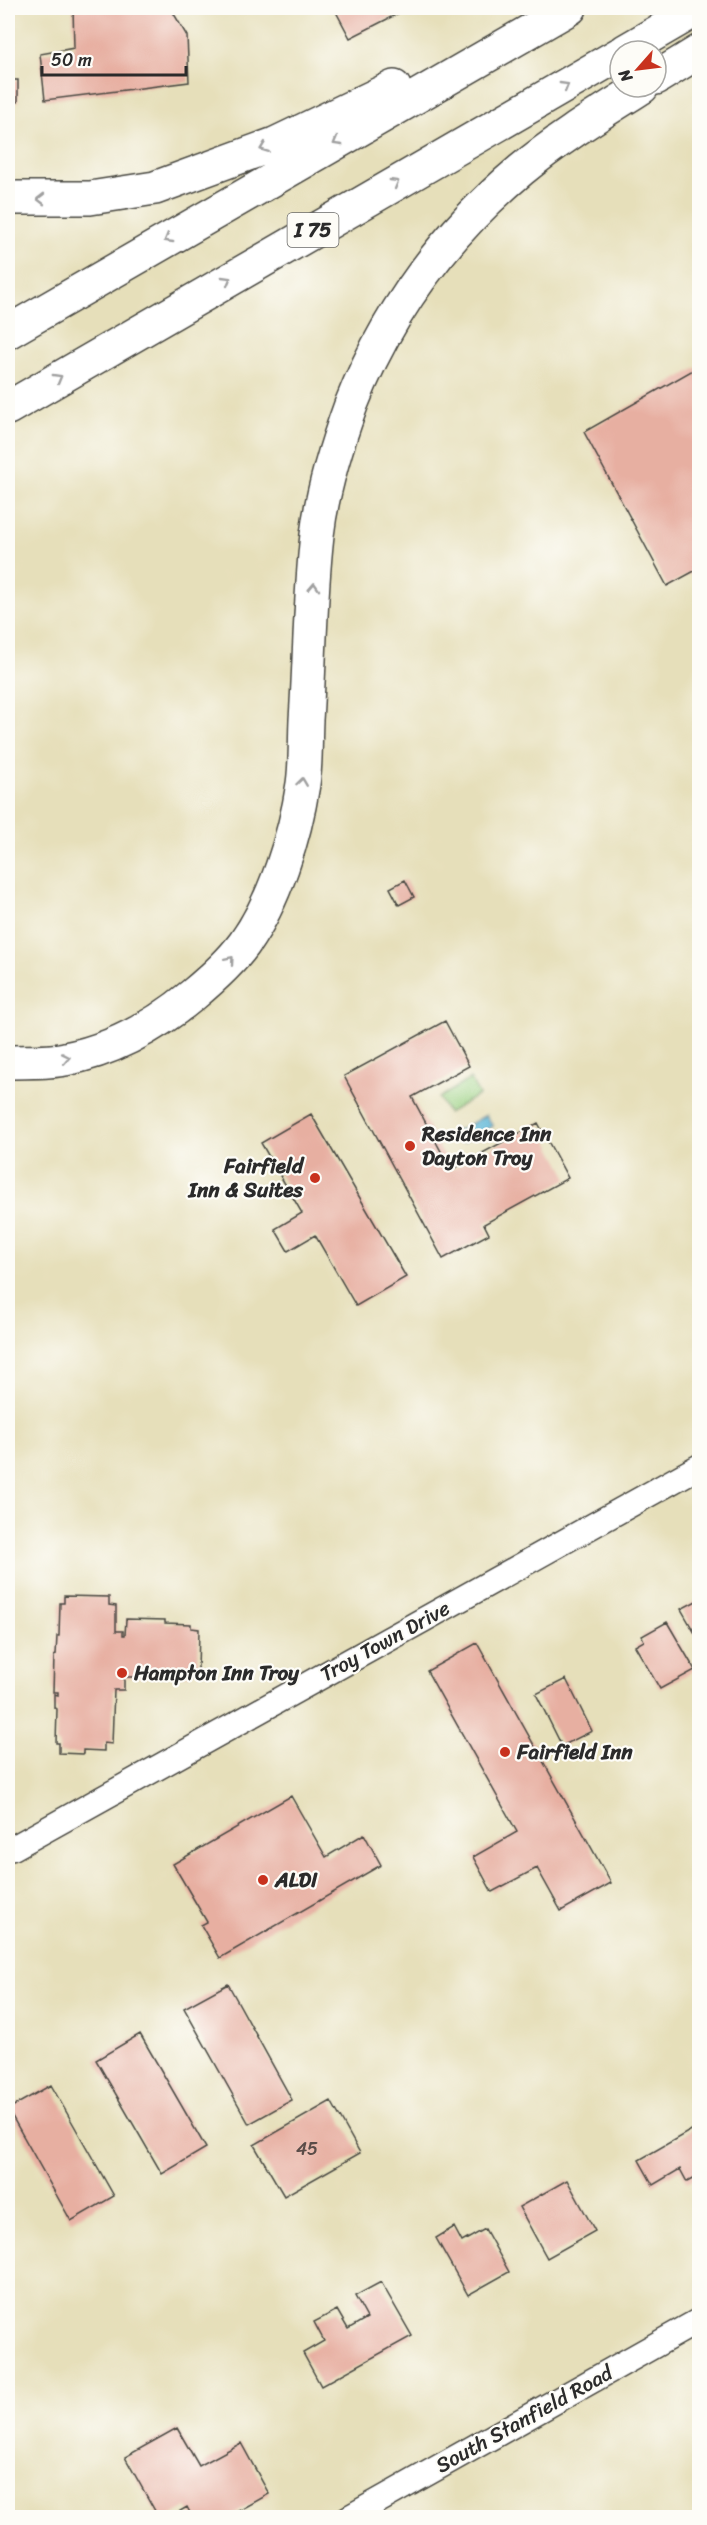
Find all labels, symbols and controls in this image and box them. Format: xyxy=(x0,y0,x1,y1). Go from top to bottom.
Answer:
scale bar xyxy=(42,39,186,77)
north arrow xyxy=(608,39,668,99)
text: 50 m xyxy=(51,44,92,76)
text: N xyxy=(609,63,641,88)
one-way arrow xyxy=(559,82,569,93)
one-way arrow xyxy=(333,135,343,146)
one-way arrow xyxy=(259,141,270,154)
one-way arrow xyxy=(389,179,400,190)
one-way arrow xyxy=(37,193,46,205)
road number: I 75 xyxy=(288,213,338,247)
one-way arrow xyxy=(164,232,175,244)
one-way arrow xyxy=(220,276,231,287)
one-way arrow xyxy=(52,374,62,386)
one-way arrow xyxy=(307,583,320,592)
one-way arrow xyxy=(296,777,308,787)
one-way arrow xyxy=(223,956,234,967)
one-way arrow xyxy=(60,1052,70,1065)
place label: Residence Inn Dayton Troy xyxy=(421,1115,552,1177)
marker: Residence Inn Dayton Troy xyxy=(403,1139,417,1153)
place label: Fairfield Inn & Suites xyxy=(188,1147,305,1209)
marker: Fairfield Inn & Suites xyxy=(308,1171,322,1185)
street label: Troy Town Drive xyxy=(313,1589,457,1693)
place label: Hampton Inn Troy xyxy=(133,1654,300,1692)
marker: Hampton Inn Troy xyxy=(115,1666,129,1680)
place label: Fairfield Inn xyxy=(516,1733,633,1771)
marker: Fairfield Inn xyxy=(498,1745,512,1759)
place label: ALDI xyxy=(274,1861,318,1899)
marker: ALDI xyxy=(256,1873,270,1887)
house number: 45 xyxy=(296,2133,318,2165)
street label: South Stanfield Road xyxy=(428,2353,622,2484)

